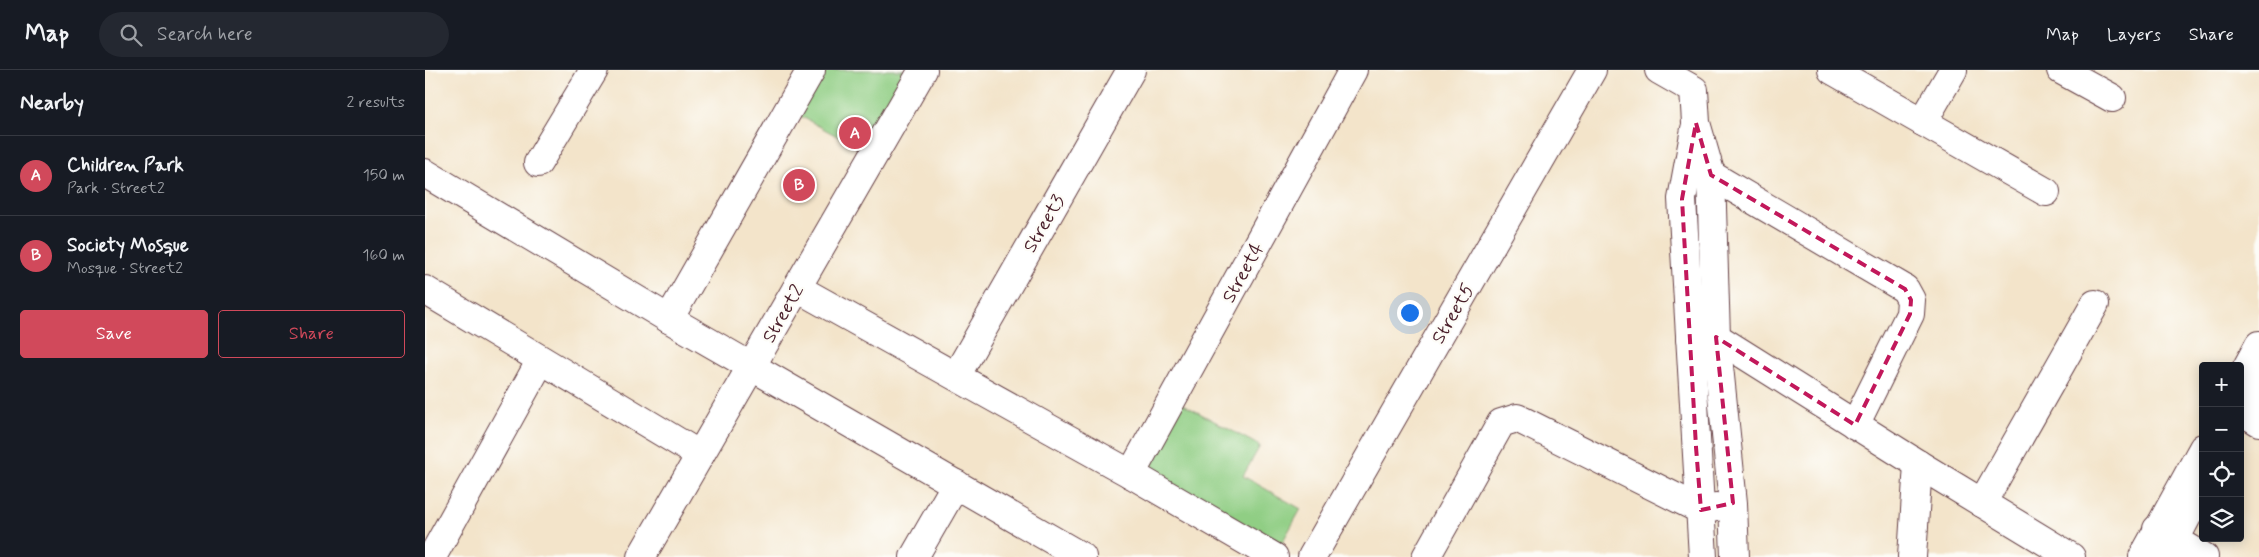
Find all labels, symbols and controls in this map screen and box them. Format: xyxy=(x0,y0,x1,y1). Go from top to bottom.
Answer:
search box xyxy=(99,12,449,57)
text: Map xyxy=(25,19,69,50)
icon: search xyxy=(117,21,145,49)
text: Search here xyxy=(157,22,253,47)
text: Map xyxy=(2046,23,2079,47)
text: Layers xyxy=(2107,23,2161,47)
text: Share xyxy=(2189,23,2234,47)
text: Nearby xyxy=(20,89,84,117)
text: 2 results xyxy=(347,92,405,113)
pin: A xyxy=(839,114,871,152)
text: Children Park xyxy=(67,153,184,178)
text: A xyxy=(31,165,41,186)
text: 150 m xyxy=(363,165,405,186)
pin: B xyxy=(783,166,815,204)
text: Park · Street2 xyxy=(67,178,165,199)
street label: Street3 xyxy=(1018,190,1071,257)
text: Society Mosque xyxy=(67,233,189,258)
street label: Street4 xyxy=(1217,238,1270,307)
text: B xyxy=(31,245,41,266)
text: 160 m xyxy=(362,245,405,266)
text: Mosque · Street2 xyxy=(67,258,183,279)
street label: Street5 xyxy=(1426,279,1481,348)
street label: Street2 xyxy=(757,280,810,348)
your location xyxy=(1397,300,1423,326)
button: Save xyxy=(20,310,208,358)
button: Share xyxy=(218,310,405,358)
map controls xyxy=(2199,362,2244,542)
button: + xyxy=(2199,362,2244,407)
button: − xyxy=(2199,407,2244,452)
button: locate xyxy=(2199,452,2244,497)
button: layers xyxy=(2199,497,2244,542)

